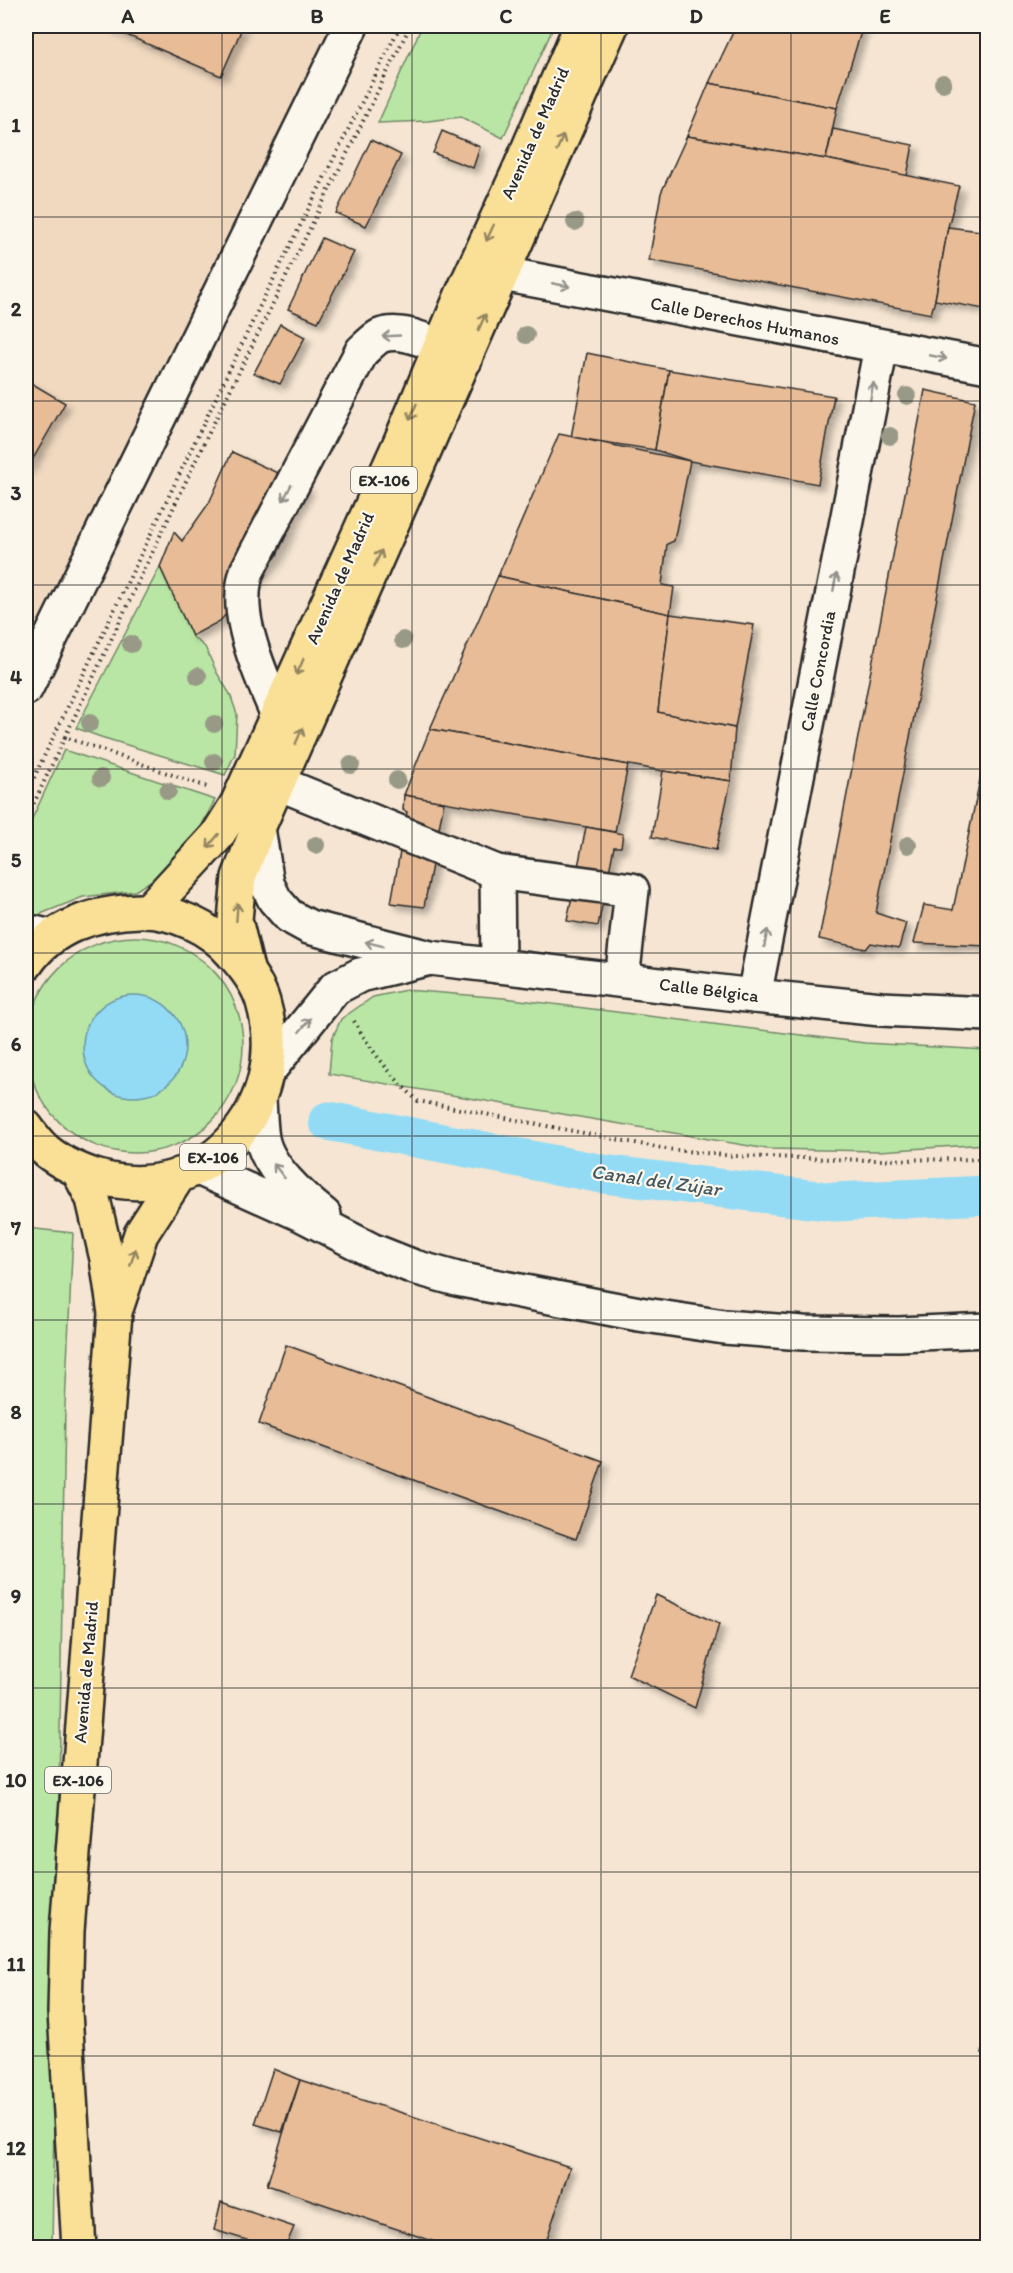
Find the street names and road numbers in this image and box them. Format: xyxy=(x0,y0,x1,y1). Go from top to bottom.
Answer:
street label: Avenida de Madrid xyxy=(496,63,574,202)
street label: Calle Derechos Humanos xyxy=(649,292,841,350)
road number: EX-106 xyxy=(351,467,417,493)
street label: Avenida de Madrid xyxy=(301,508,379,647)
street label: Calle Concordia xyxy=(795,608,841,733)
street label: Calle Bélgica xyxy=(658,973,761,1007)
road number: EX-106 xyxy=(180,1144,246,1170)
street label: Avenida de Madrid xyxy=(69,1600,103,1744)
road number: EX-106 xyxy=(45,1767,111,1793)

